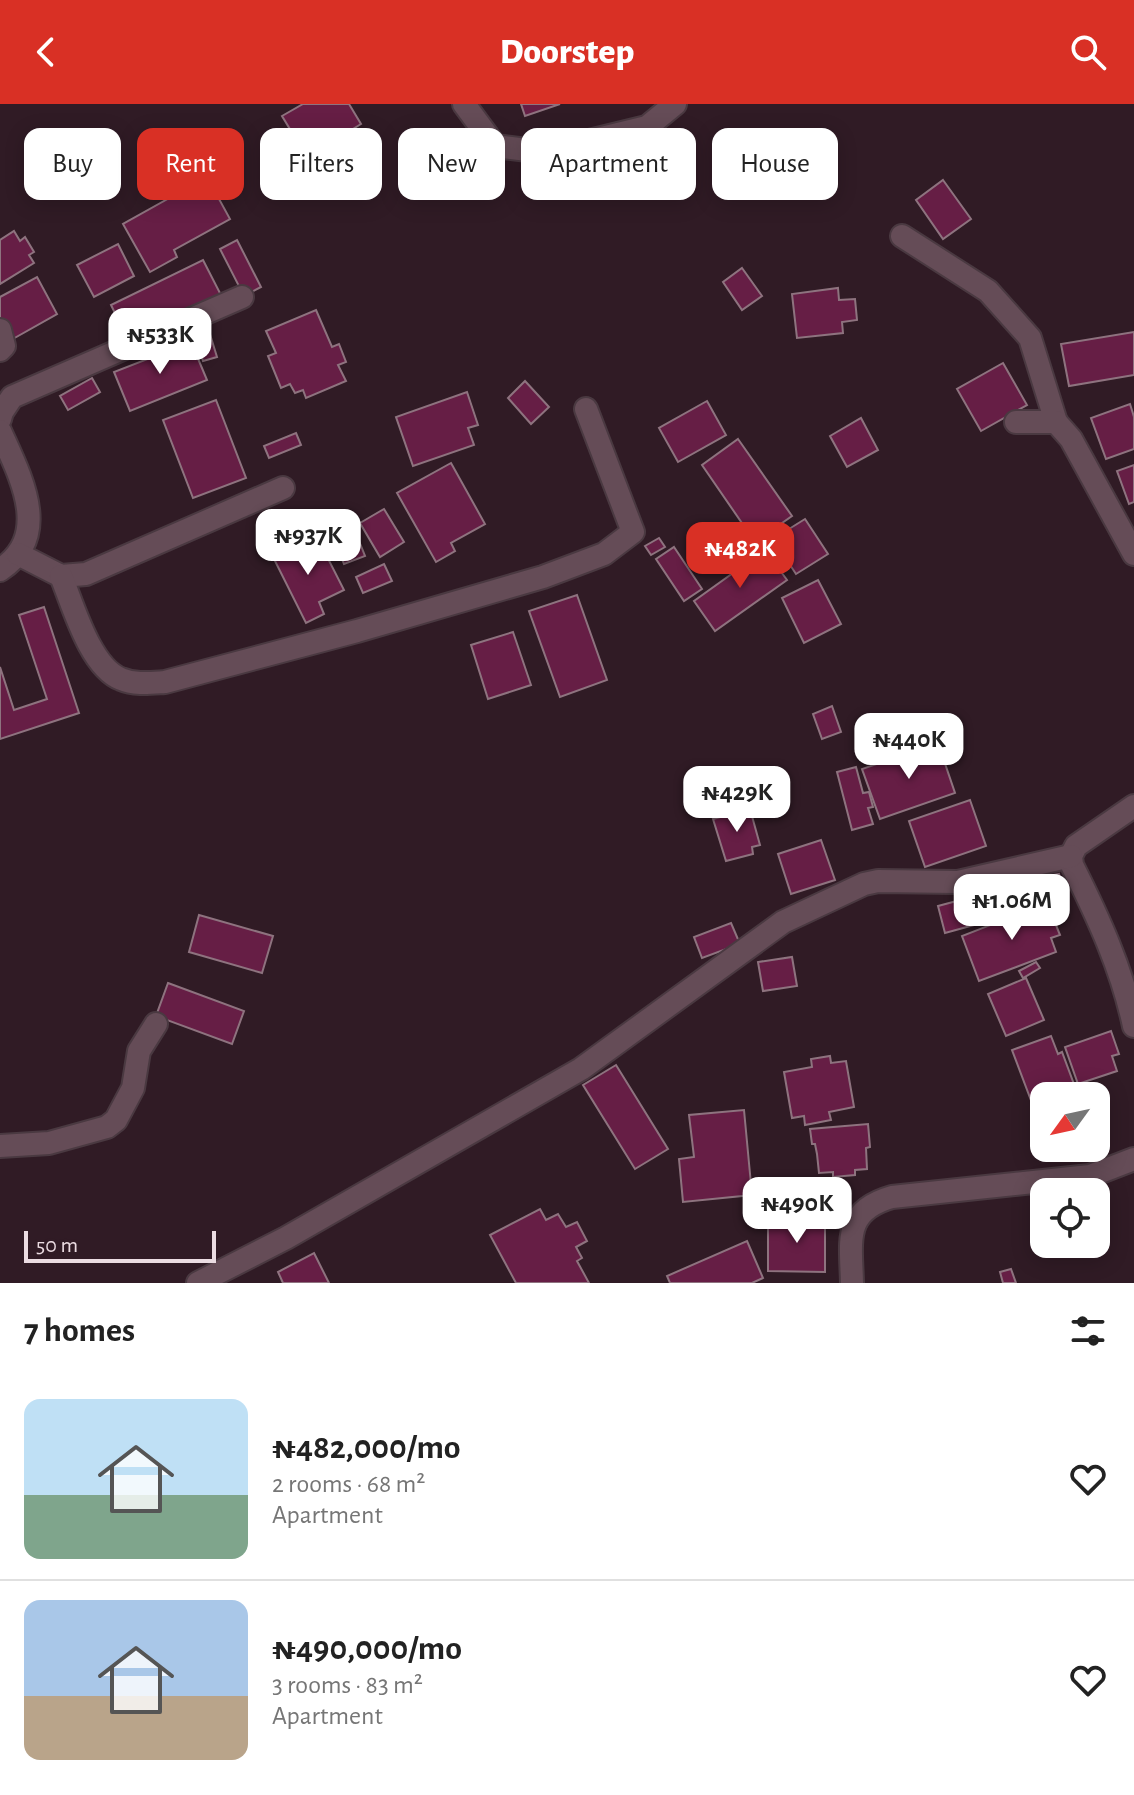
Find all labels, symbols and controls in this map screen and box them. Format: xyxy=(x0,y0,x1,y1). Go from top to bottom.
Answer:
icon: back xyxy=(24,30,68,74)
icon: search xyxy=(1066,30,1110,74)
text: Doorstep xyxy=(500,34,634,70)
chip: Buy xyxy=(24,128,121,200)
chip: Rent xyxy=(137,128,244,200)
chip: Filters xyxy=(260,128,382,200)
chip: New xyxy=(398,128,505,200)
chip: Apartment xyxy=(521,128,696,200)
chip: House xyxy=(712,128,838,200)
pin: ₦533K xyxy=(104,308,216,376)
text: ₦533K xyxy=(126,321,194,347)
pin: ₦937K xyxy=(252,509,364,577)
text: ₦937K xyxy=(274,522,342,548)
pin: ₦482K xyxy=(684,522,796,590)
text: ₦482K xyxy=(704,535,776,561)
pin: ₦440K xyxy=(853,713,965,781)
text: ₦440K xyxy=(872,726,946,752)
pin: ₦429K xyxy=(681,766,793,834)
text: ₦429K xyxy=(701,779,773,805)
pin: ₦1.06M xyxy=(947,874,1077,942)
text: ₦1.06M xyxy=(972,887,1052,913)
north arrow xyxy=(1030,1082,1110,1162)
map controls xyxy=(1030,1082,1110,1258)
pin: ₦490K xyxy=(741,1177,853,1245)
button: locate xyxy=(1030,1178,1110,1258)
text: ₦490K xyxy=(761,1190,833,1216)
scale bar xyxy=(24,1227,216,1263)
text: 50 m xyxy=(36,1234,78,1256)
icon: filters xyxy=(1066,1309,1110,1353)
text: 7 homes xyxy=(24,1314,135,1348)
icon: home xyxy=(88,1431,184,1527)
text: ₦482,000/mo xyxy=(272,1431,461,1465)
icon: heart xyxy=(1066,1457,1110,1501)
text: 2 rooms · 68 m² xyxy=(272,1471,425,1497)
text: Apartment xyxy=(272,1502,383,1528)
icon: home xyxy=(88,1632,184,1728)
text: ₦490,000/mo xyxy=(272,1632,462,1666)
icon: heart xyxy=(1066,1658,1110,1702)
text: 3 rooms · 83 m² xyxy=(272,1672,423,1698)
text: Apartment xyxy=(272,1703,383,1729)

